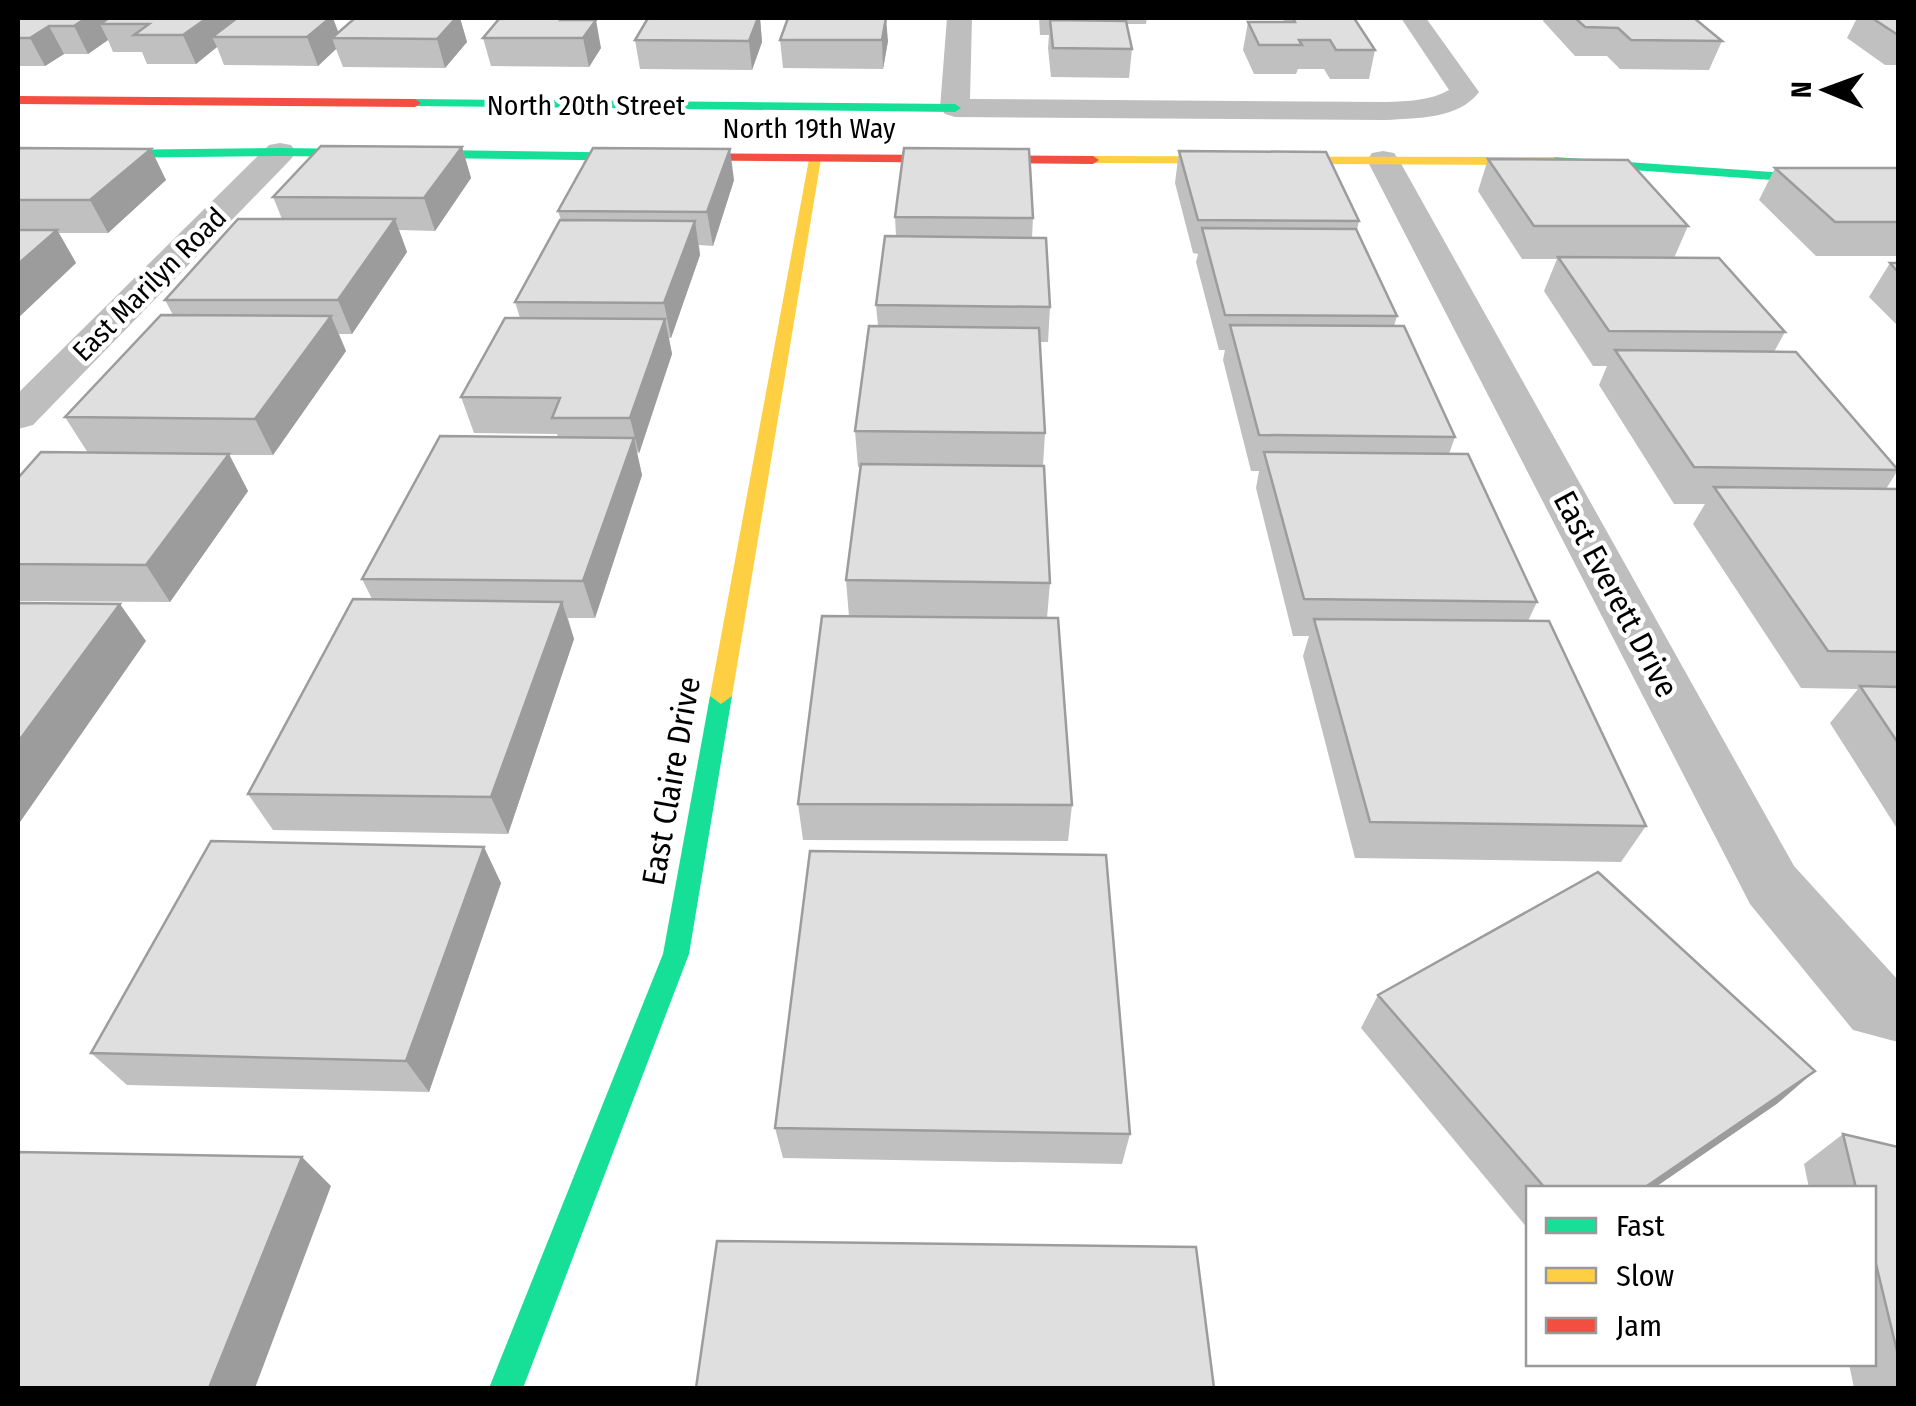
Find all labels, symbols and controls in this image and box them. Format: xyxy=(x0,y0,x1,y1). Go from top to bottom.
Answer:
north arrow xyxy=(1776,40,1876,140)
text: N xyxy=(1785,81,1818,98)
street label: North 20th Street xyxy=(487,89,686,122)
street label: North 19th Way xyxy=(723,112,896,145)
street label: East Marilyn Road xyxy=(66,201,233,368)
street label: East Everett Drive xyxy=(1546,484,1686,704)
street label: East Claire Drive xyxy=(634,674,708,888)
legend xyxy=(1526,1186,1876,1366)
text: Fast xyxy=(1616,1208,1665,1244)
text: Slow xyxy=(1616,1258,1674,1294)
text: Jam xyxy=(1616,1308,1662,1344)

